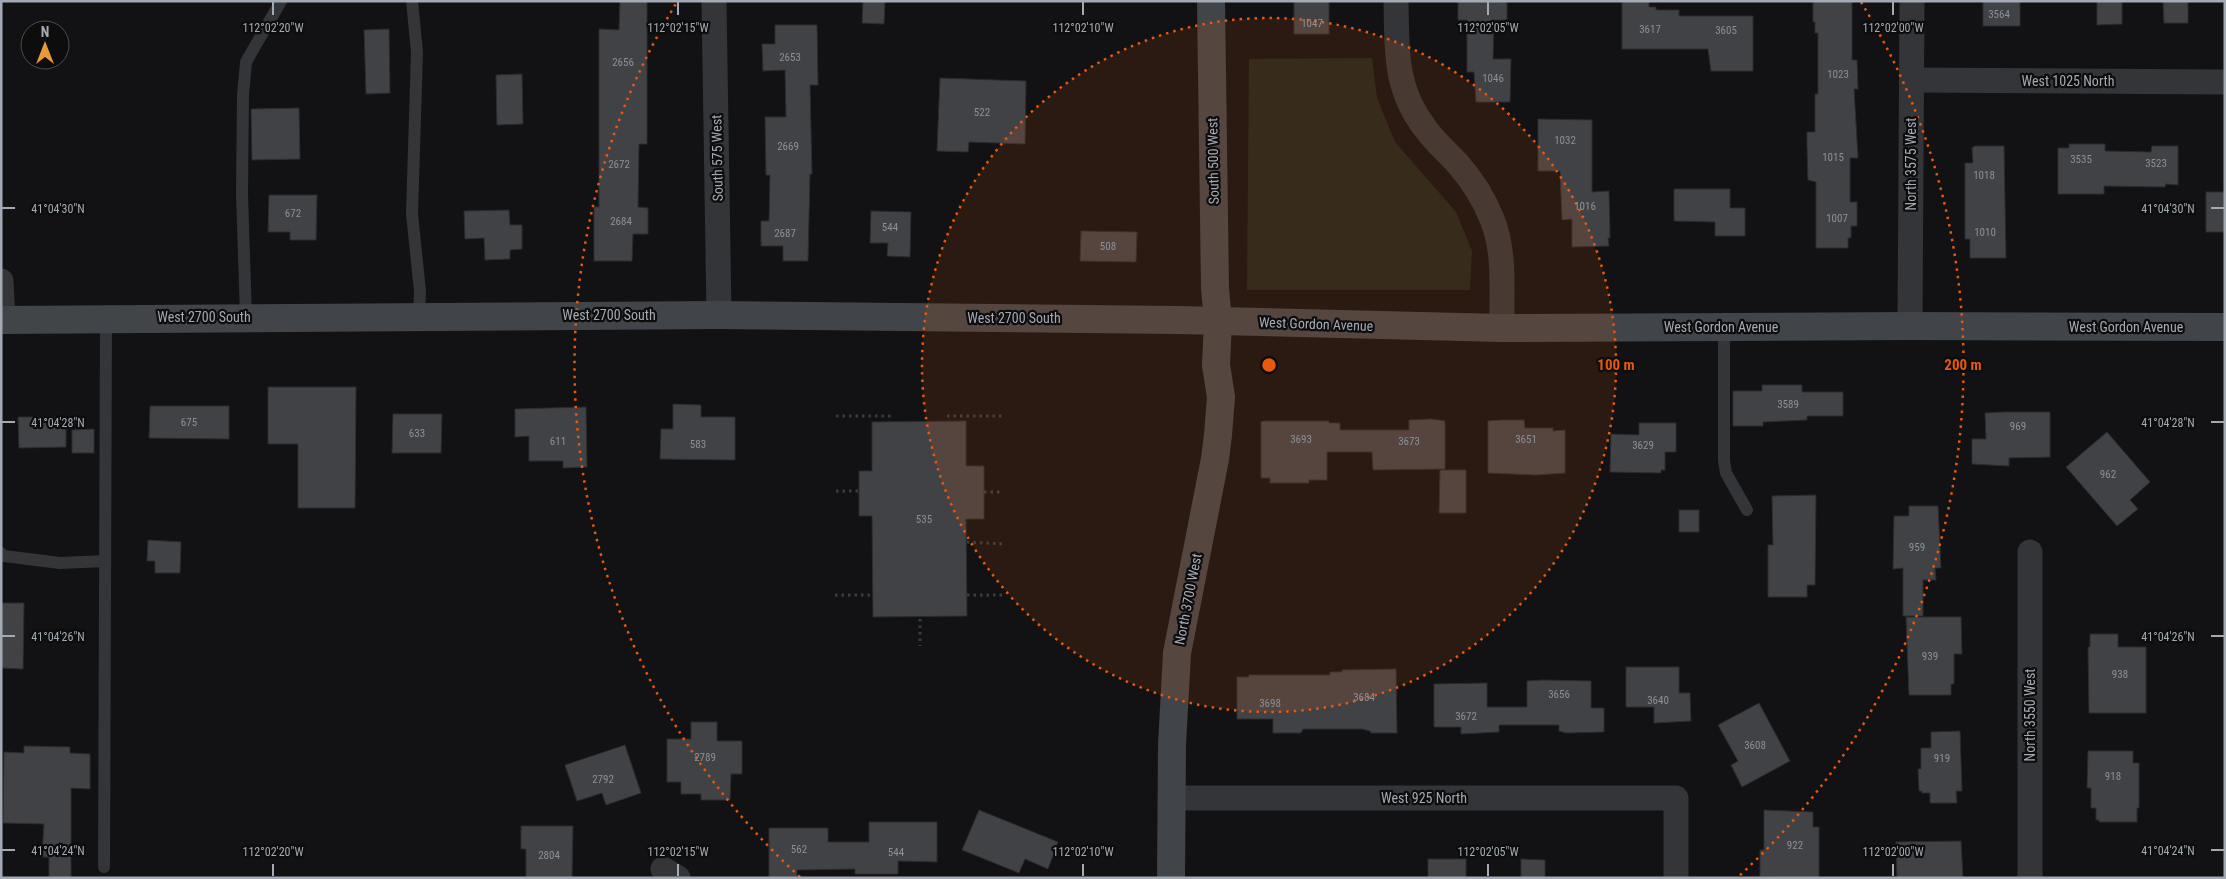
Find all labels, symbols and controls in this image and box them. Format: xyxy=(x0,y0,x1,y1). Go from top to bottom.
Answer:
house number: 3564 xyxy=(1988,8,2010,21)
house number: 1047 xyxy=(1301,17,1323,30)
north arrow xyxy=(20,20,70,70)
text: 112°02'20"W xyxy=(242,21,304,35)
text: 112°02'15"W xyxy=(647,21,709,35)
text: 112°02'10"W xyxy=(1052,21,1114,35)
text: 112°02'05"W xyxy=(1457,21,1519,35)
text: 112°02'00"W xyxy=(1862,21,1924,35)
house number: 3617 xyxy=(1639,23,1661,36)
text: N xyxy=(41,24,49,40)
house number: 3605 xyxy=(1715,24,1737,37)
house number: 2653 xyxy=(779,51,801,64)
house number: 2656 xyxy=(612,56,634,69)
house number: 1023 xyxy=(1827,68,1849,81)
house number: 1046 xyxy=(1482,72,1504,85)
street label: West 1025 North xyxy=(2022,73,2114,89)
house number: 522 xyxy=(974,106,990,119)
street label: South 575 West xyxy=(708,115,726,201)
street label: South 500 West xyxy=(1204,118,1222,204)
street label: North 3575 West xyxy=(1903,118,1919,210)
house number: 1032 xyxy=(1554,134,1576,147)
house number: 2669 xyxy=(777,140,799,153)
house number: 1015 xyxy=(1822,151,1844,164)
house number: 3535 xyxy=(2070,153,2092,166)
house number: 3523 xyxy=(2145,157,2167,170)
house number: 2672 xyxy=(608,158,630,171)
house number: 1018 xyxy=(1973,169,1995,182)
house number: 1016 xyxy=(1574,200,1596,213)
text: 41°04'30"N xyxy=(31,202,85,216)
text: 41°04'30"N xyxy=(2141,202,2195,216)
house number: 672 xyxy=(285,207,301,220)
house number: 1007 xyxy=(1826,212,1848,225)
house number: 2684 xyxy=(610,215,632,228)
house number: 544 xyxy=(882,221,899,234)
house number: 1010 xyxy=(1974,226,1996,239)
house number: 2687 xyxy=(774,227,796,240)
house number: 508 xyxy=(1100,240,1116,253)
street label: West 2700 South xyxy=(562,307,656,323)
street label: West 2700 South xyxy=(157,309,251,325)
street label: West 2700 South xyxy=(967,310,1061,326)
street label: West Gordon Avenue xyxy=(1259,314,1374,334)
street label: West Gordon Avenue xyxy=(1664,319,1779,335)
street label: West Gordon Avenue xyxy=(2069,319,2184,335)
centre of rings xyxy=(1260,356,1278,374)
text: 100 m xyxy=(1597,356,1635,374)
text: 200 m xyxy=(1944,356,1982,374)
house number: 3589 xyxy=(1777,398,1799,411)
text: 41°04'28"N xyxy=(31,416,85,430)
house number: 675 xyxy=(181,416,197,429)
text: 41°04'28"N xyxy=(2141,416,2195,430)
house number: 969 xyxy=(2010,420,2026,433)
house number: 633 xyxy=(409,427,425,440)
house number: 3693 xyxy=(1290,433,1312,446)
house number: 3651 xyxy=(1515,433,1537,446)
house number: 611 xyxy=(550,435,566,448)
house number: 3673 xyxy=(1398,435,1420,448)
house number: 583 xyxy=(690,438,706,451)
house number: 3629 xyxy=(1632,439,1654,452)
house number: 962 xyxy=(2100,468,2116,481)
house number: 535 xyxy=(916,513,932,526)
house number: 959 xyxy=(1909,541,1925,554)
street label: North 3700 West xyxy=(1171,552,1205,646)
text: 41°04'26"N xyxy=(31,630,85,644)
text: 41°04'26"N xyxy=(2141,630,2195,644)
house number: 939 xyxy=(1922,650,1938,663)
house number: 938 xyxy=(2112,668,2128,681)
street label: North 3550 West xyxy=(2022,669,2038,761)
house number: 3656 xyxy=(1548,688,1570,701)
house number: 3684 xyxy=(1353,691,1375,704)
house number: 3640 xyxy=(1647,694,1669,707)
house number: 3698 xyxy=(1259,697,1281,710)
house number: 3672 xyxy=(1455,710,1477,723)
house number: 3608 xyxy=(1744,739,1766,752)
house number: 2789 xyxy=(694,751,716,764)
house number: 919 xyxy=(1934,752,1950,765)
house number: 918 xyxy=(2105,770,2121,783)
house number: 2792 xyxy=(592,773,614,786)
street label: West 925 North xyxy=(1381,790,1467,806)
house number: 922 xyxy=(1787,839,1803,852)
house number: 562 xyxy=(791,843,807,856)
text: 41°04'24"N xyxy=(31,844,85,858)
text: 41°04'24"N xyxy=(2141,844,2195,858)
text: 112°02'20"W xyxy=(242,845,304,859)
text: 112°02'15"W xyxy=(647,845,709,859)
text: 112°02'10"W xyxy=(1052,845,1114,859)
text: 112°02'05"W xyxy=(1457,845,1519,859)
text: 112°02'00"W xyxy=(1862,845,1924,859)
house number: 544 xyxy=(888,846,905,859)
house number: 2804 xyxy=(538,849,560,862)

